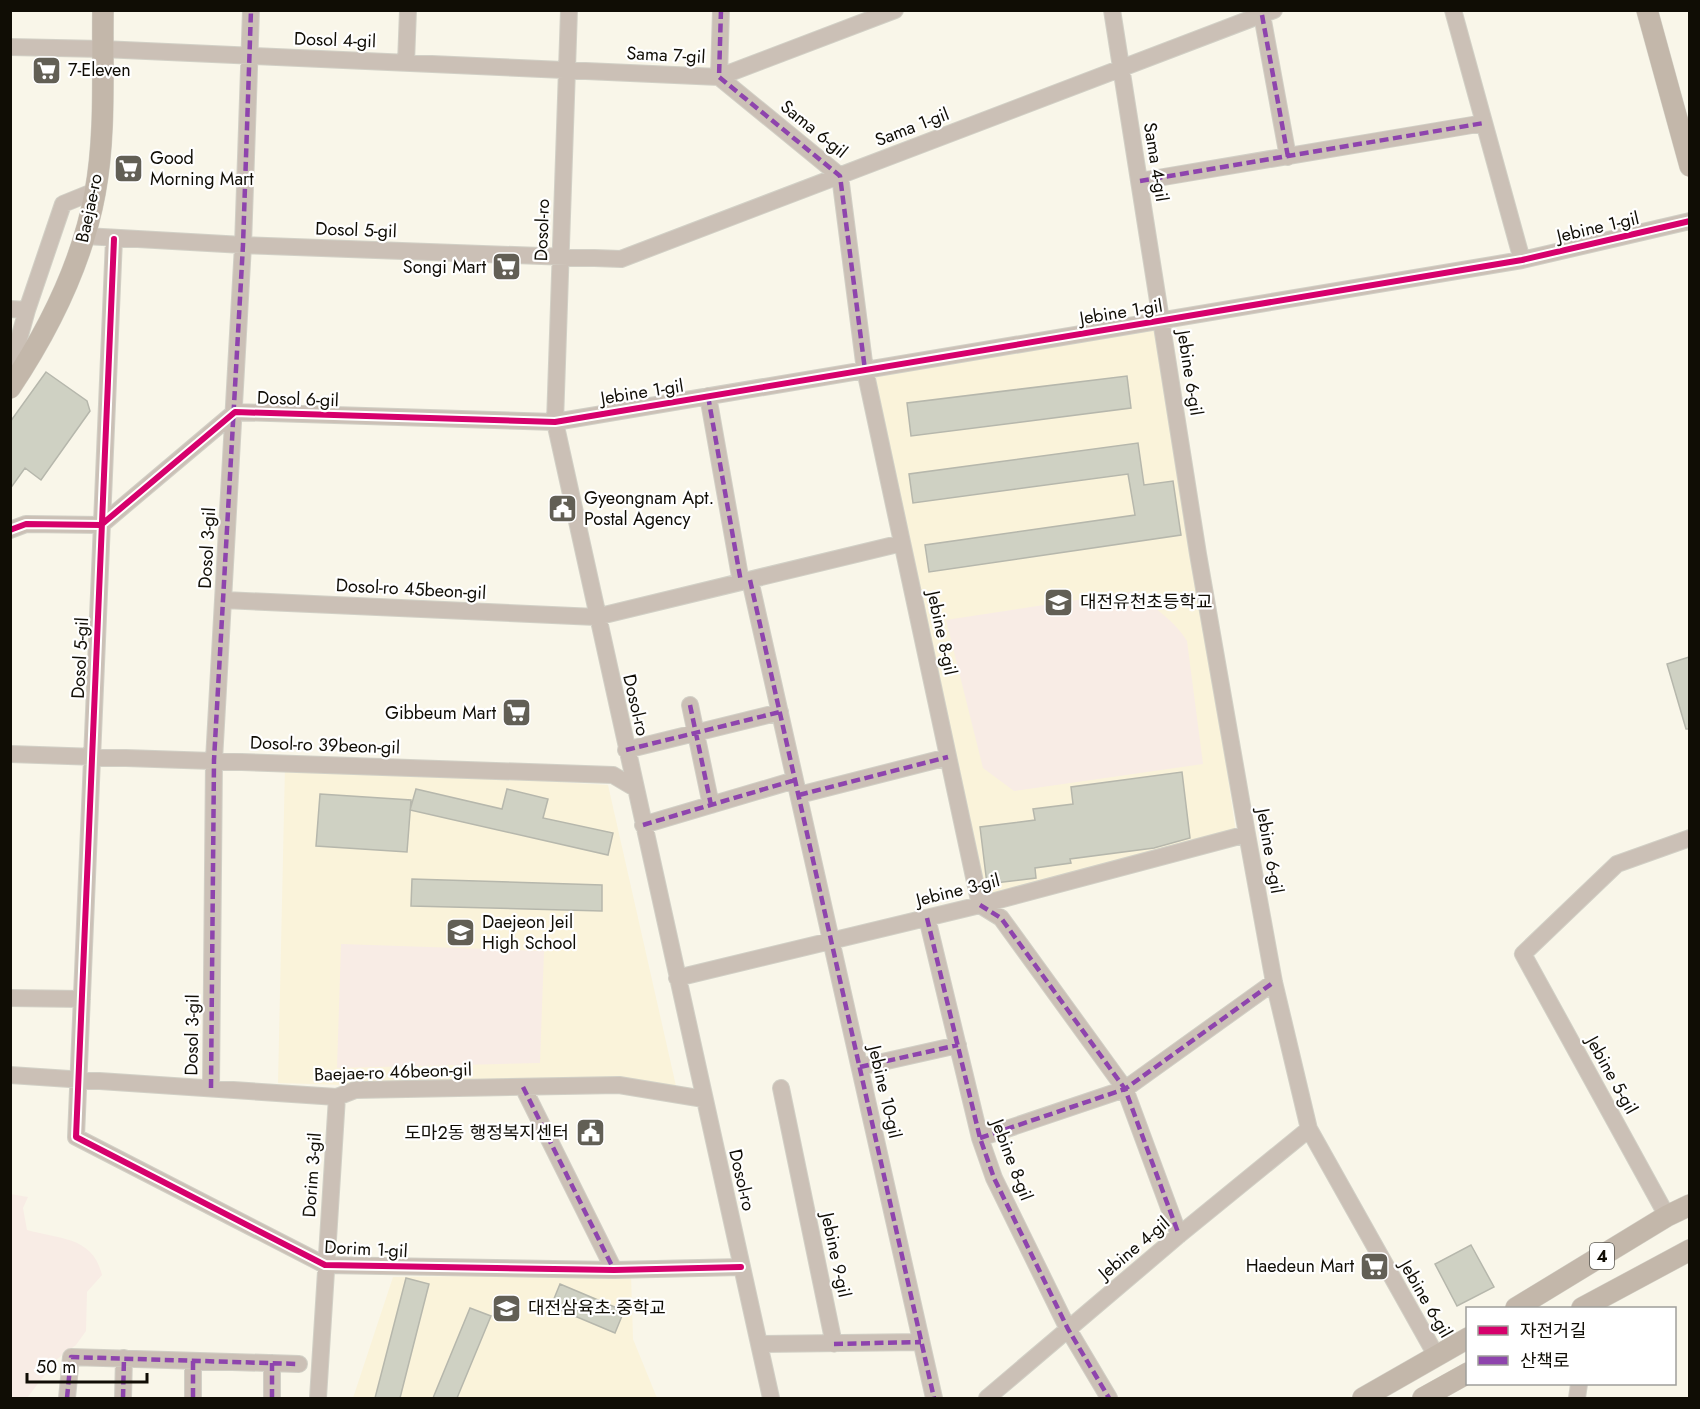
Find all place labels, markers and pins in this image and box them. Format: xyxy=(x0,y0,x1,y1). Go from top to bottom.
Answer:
supermarket icon: 7-Eleven xyxy=(31,54,63,86)
place label: 7-Eleven xyxy=(68,57,131,83)
place label: Good Morning Mart xyxy=(150,145,254,192)
supermarket icon: Good Morning Mart xyxy=(113,152,145,184)
supermarket icon: Songi Mart xyxy=(491,251,523,283)
place label: Songi Mart xyxy=(403,254,487,280)
place label: Gyeongnam Apt. Postal Agency xyxy=(584,485,714,532)
public building icon: Gyeongnam Apt. Postal Agency xyxy=(547,492,579,524)
school or university icon: 대전유천초등학교 xyxy=(1043,586,1075,618)
place label: 대전유천초등학교 xyxy=(1080,589,1212,615)
supermarket icon: Gibbeum Mart xyxy=(501,697,533,729)
place label: Gibbeum Mart xyxy=(385,700,497,726)
place label: Daejeon Jeil High School xyxy=(482,909,576,956)
school or university icon: Daejeon Jeil High School xyxy=(445,916,477,948)
public building icon: 도마2동 행정복지센터 xyxy=(574,1117,606,1149)
place label: 도마2동 행정복지센터 xyxy=(404,1120,569,1146)
supermarket icon: Haedeun Mart xyxy=(1359,1250,1391,1282)
place label: Haedeun Mart xyxy=(1246,1253,1355,1279)
school or university icon: 대전삼육초.중학교 xyxy=(491,1292,523,1324)
place label: 대전삼육초.중학교 xyxy=(528,1295,666,1321)

